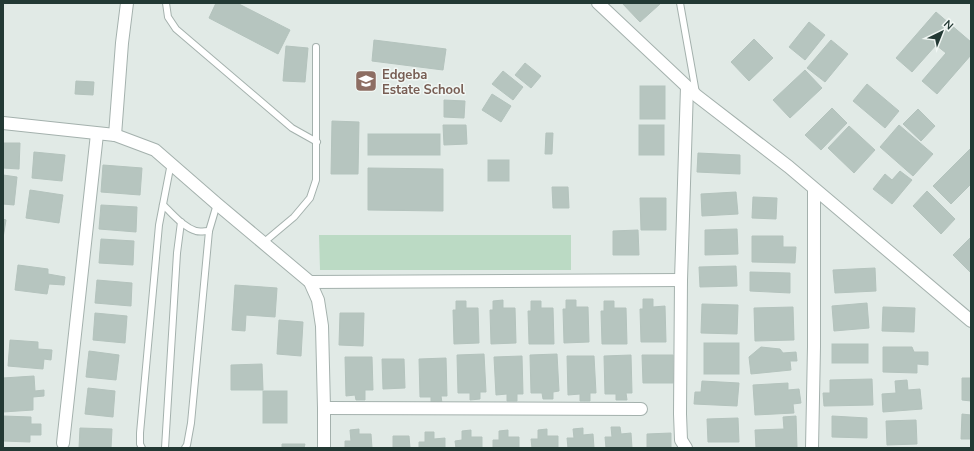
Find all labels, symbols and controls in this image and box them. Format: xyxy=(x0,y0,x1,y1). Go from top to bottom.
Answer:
north arrow xyxy=(922,12,962,52)
text: N xyxy=(940,17,957,33)
place label: Edgeba Estate School xyxy=(382,66,465,99)
school or university icon: Edgeba Estate School xyxy=(353,68,379,94)

